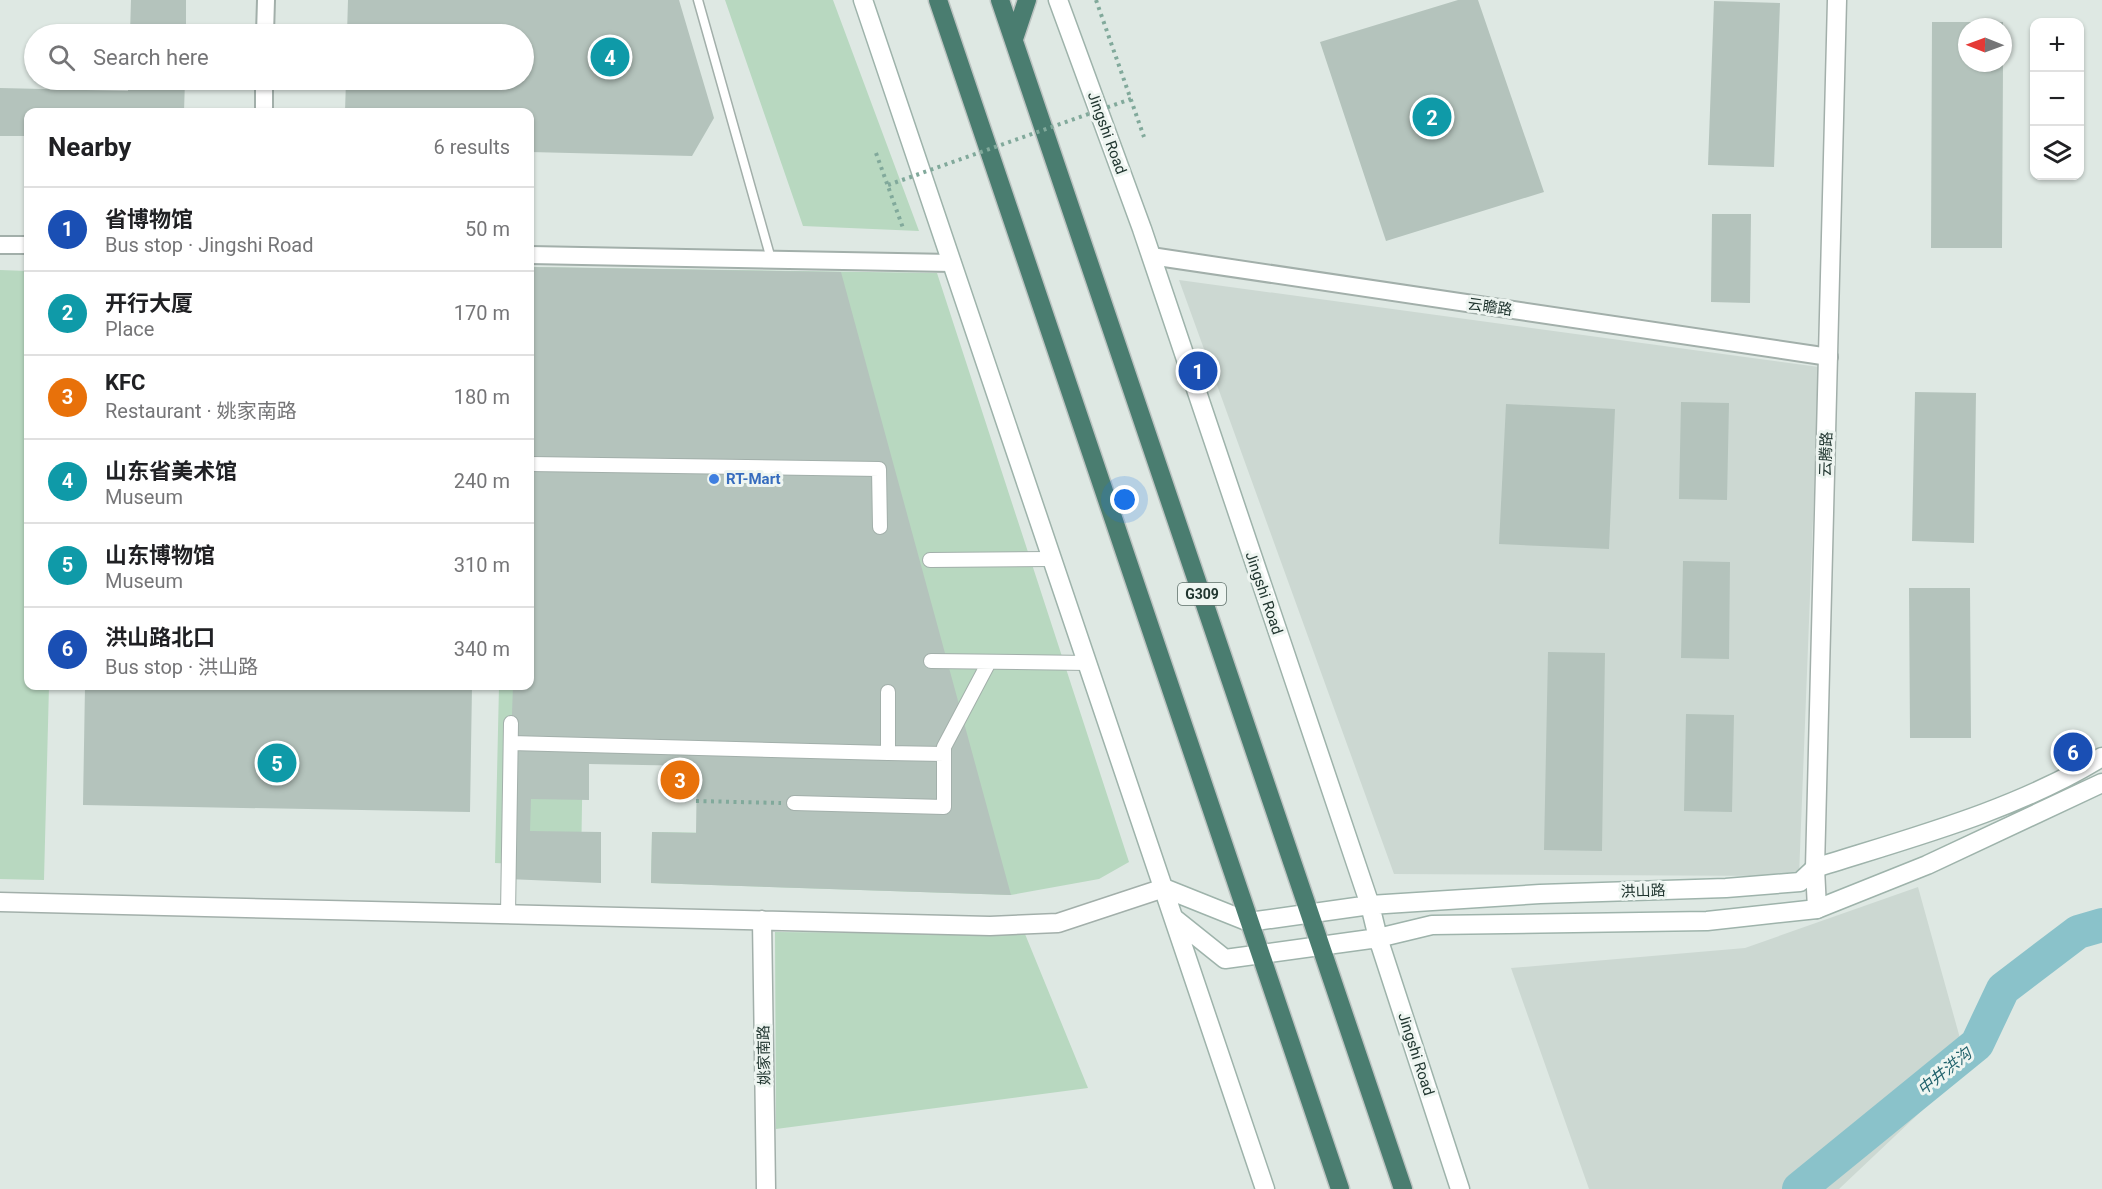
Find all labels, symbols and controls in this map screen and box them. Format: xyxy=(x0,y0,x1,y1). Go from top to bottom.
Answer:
north arrow xyxy=(1958,18,2012,72)
map controls xyxy=(2030,18,2084,180)
button: + xyxy=(2030,18,2084,72)
search box xyxy=(24,24,534,90)
pin: 4 xyxy=(590,34,630,80)
icon: search xyxy=(45,41,78,74)
text: Search here xyxy=(93,45,209,70)
button: − xyxy=(2030,72,2084,126)
street label: Jingshi Road xyxy=(1084,89,1130,177)
pin: 2 xyxy=(1412,94,1452,140)
button: layers xyxy=(2030,126,2084,180)
text: Nearby xyxy=(48,132,131,162)
text: 6 results xyxy=(434,135,510,159)
text: 省博物馆 xyxy=(105,207,193,232)
text: 1 xyxy=(62,217,73,241)
text: 50 m xyxy=(465,217,510,241)
text: Bus stop · Jingshi Road xyxy=(105,233,313,257)
text: 开行大厦 xyxy=(105,291,193,316)
street label: 云瞻路 xyxy=(1466,295,1514,319)
text: 2 xyxy=(62,301,73,325)
text: 170 m xyxy=(454,301,510,325)
text: Place xyxy=(105,317,154,341)
pin: 1 xyxy=(1178,348,1218,394)
text: KFC xyxy=(105,370,145,395)
text: 3 xyxy=(62,385,73,409)
text: 180 m xyxy=(454,385,510,409)
text: Restaurant · 姚家南路 xyxy=(105,399,297,423)
street label: 云腾路 xyxy=(1816,431,1836,477)
text: 山东省美术馆 xyxy=(105,459,237,484)
text: 4 xyxy=(62,469,73,493)
text: 240 m xyxy=(454,469,510,493)
place label: RT-Mart xyxy=(726,470,781,488)
marker: RT-Mart xyxy=(707,472,721,486)
text: Museum xyxy=(105,485,183,509)
your location xyxy=(1110,485,1139,514)
text: 山东博物馆 xyxy=(105,543,215,568)
street label: Jingshi Road xyxy=(1241,549,1287,637)
text: 5 xyxy=(62,553,73,577)
text: 310 m xyxy=(454,553,510,577)
text: Museum xyxy=(105,569,183,593)
road number: G309 xyxy=(1178,583,1226,605)
text: 洪山路北口 xyxy=(105,625,215,650)
text: 6 xyxy=(62,637,73,661)
text: 340 m xyxy=(454,637,510,661)
text: Bus stop · 洪山路 xyxy=(105,655,258,679)
pin: 6 xyxy=(2054,730,2092,774)
pin: 5 xyxy=(258,740,296,786)
pin: 3 xyxy=(660,758,700,802)
street label: 洪山路 xyxy=(1620,881,1666,901)
street label: Jingshi Road xyxy=(1394,1010,1438,1098)
street label: 姚家南路 xyxy=(754,1025,774,1085)
water label: 中井洪沟 xyxy=(1913,1043,1977,1099)

